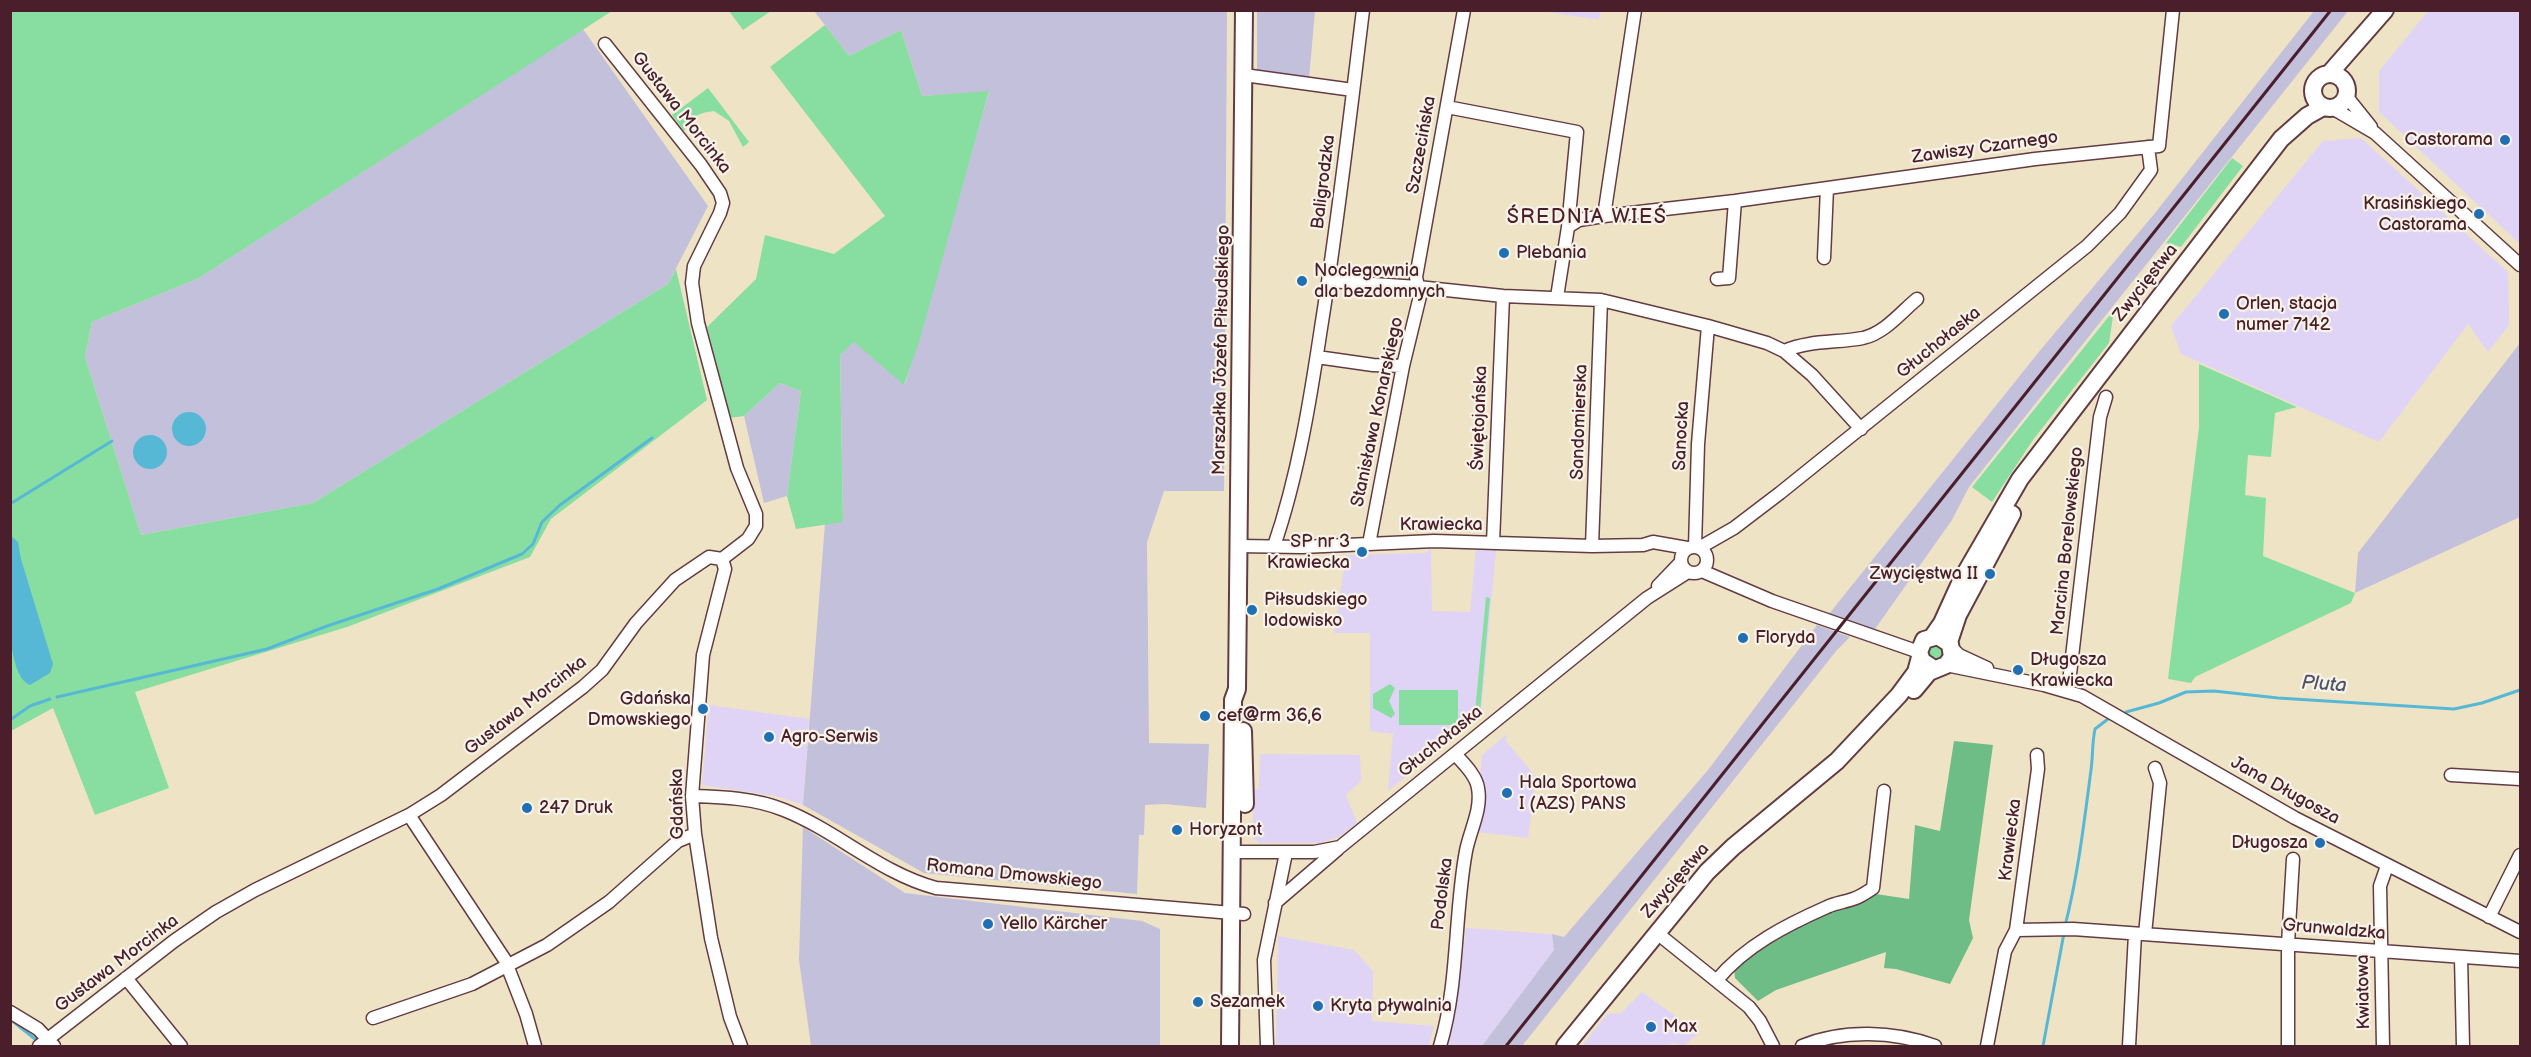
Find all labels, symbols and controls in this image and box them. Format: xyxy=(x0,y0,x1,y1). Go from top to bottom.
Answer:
street label: Gustawa Morcinka xyxy=(627,48,735,178)
street label: Szczecińska xyxy=(1403,94,1441,196)
street label: Zawiszy Czarnego xyxy=(1911,127,2059,169)
place label: Castorama xyxy=(2404,129,2493,151)
street label: Baligrodzka xyxy=(1307,133,1341,231)
marker: Castorama xyxy=(2498,133,2512,147)
place label: Krasińskiego Castorama xyxy=(2363,193,2467,236)
district label: ŚREDNIA WIEŚ xyxy=(1507,206,1667,230)
marker: Krasińskiego Castorama xyxy=(2472,207,2486,221)
street label: Marszałka Józefa Piłsudskiego xyxy=(1209,225,1235,475)
street label: Zwycięstwa xyxy=(2109,240,2183,326)
place label: Plebania xyxy=(1516,242,1587,264)
marker: Plebania xyxy=(1497,246,1511,260)
place label: Noclegownia dla bezdomnych xyxy=(1314,260,1445,302)
marker: Noclegownia dla bezdomnych xyxy=(1295,274,1309,288)
place label: Orlen, stacja numer 7142 xyxy=(2236,293,2337,336)
street label: Głuchołaska xyxy=(1893,302,1985,384)
marker: Orlen, stacja numer 7142 xyxy=(2217,307,2231,321)
street label: Stanisława Konarskiego xyxy=(1347,315,1409,509)
street label: Sandomierska xyxy=(1567,364,1593,480)
street label: Świętojańska xyxy=(1467,365,1493,471)
street label: Sanocka xyxy=(1669,401,1695,471)
street label: Marcina Borelowskiego xyxy=(2047,446,2089,636)
street label: Krawiecka xyxy=(1399,514,1483,536)
place label: SP nr 3 Krawiecka xyxy=(1267,531,1350,574)
marker: SP nr 3 Krawiecka xyxy=(1355,545,1369,559)
place label: Zwycięstwa II xyxy=(1870,563,1978,585)
marker: Zwycięstwa II xyxy=(1983,567,1997,581)
place label: Piłsudskiego lodowisko xyxy=(1264,589,1368,632)
marker: Piłsudskiego lodowisko xyxy=(1245,603,1259,617)
place label: Floryda xyxy=(1755,627,1815,649)
marker: Floryda xyxy=(1736,631,1750,645)
place label: Długosza Krawiecka xyxy=(2030,649,2113,692)
street label: Gustawa Morcinka xyxy=(461,652,591,760)
marker: Długosza Krawiecka xyxy=(2011,663,2025,677)
water label: Pluta xyxy=(2300,671,2348,699)
place label: Gdańska Dmowskiego xyxy=(588,688,691,730)
street label: Głuchołaska xyxy=(1395,701,1487,783)
marker: Gdańska Dmowskiego xyxy=(696,702,710,716)
place label: cef@rm 36,6 xyxy=(1217,705,1322,727)
marker: cef@rm 36,6 xyxy=(1198,709,1212,723)
place label: Agro-Serwis xyxy=(781,726,878,748)
marker: Agro-Serwis xyxy=(762,730,776,744)
street label: Jana Długosza xyxy=(2227,752,2343,830)
street label: Gdańska xyxy=(667,768,689,840)
place label: Hala Sportowa I (AZS) PANS xyxy=(1519,772,1637,814)
marker: Hala Sportowa I (AZS) PANS xyxy=(1500,786,1514,800)
place label: 247 Druk xyxy=(539,797,612,819)
street label: Krawiecka xyxy=(1995,797,2027,883)
marker: 247 Druk xyxy=(520,801,534,815)
place label: Horyzont xyxy=(1189,819,1262,841)
marker: Horyzont xyxy=(1170,823,1184,837)
place label: Długosza xyxy=(2231,832,2308,854)
marker: Długosza xyxy=(2313,836,2327,850)
street label: Zwycięstwa xyxy=(1638,839,1714,923)
street label: Romana Dmowskiego xyxy=(925,855,1103,895)
street label: Podolska xyxy=(1428,856,1458,932)
street label: Gustawa Morcinka xyxy=(51,910,183,1018)
place label: Yello Kärcher xyxy=(1000,913,1107,935)
street label: Grunwaldzka xyxy=(2281,915,2387,945)
marker: Yello Kärcher xyxy=(981,917,995,931)
street label: Kwiatowa xyxy=(2353,954,2375,1030)
place label: Sezamek xyxy=(1210,991,1285,1013)
marker: Sezamek xyxy=(1191,995,1205,1009)
place label: Kryta pływalnia xyxy=(1330,995,1452,1017)
marker: Kryta pływalnia xyxy=(1311,999,1325,1013)
place label: Max xyxy=(1663,1016,1697,1038)
marker: Max xyxy=(1644,1020,1658,1034)

